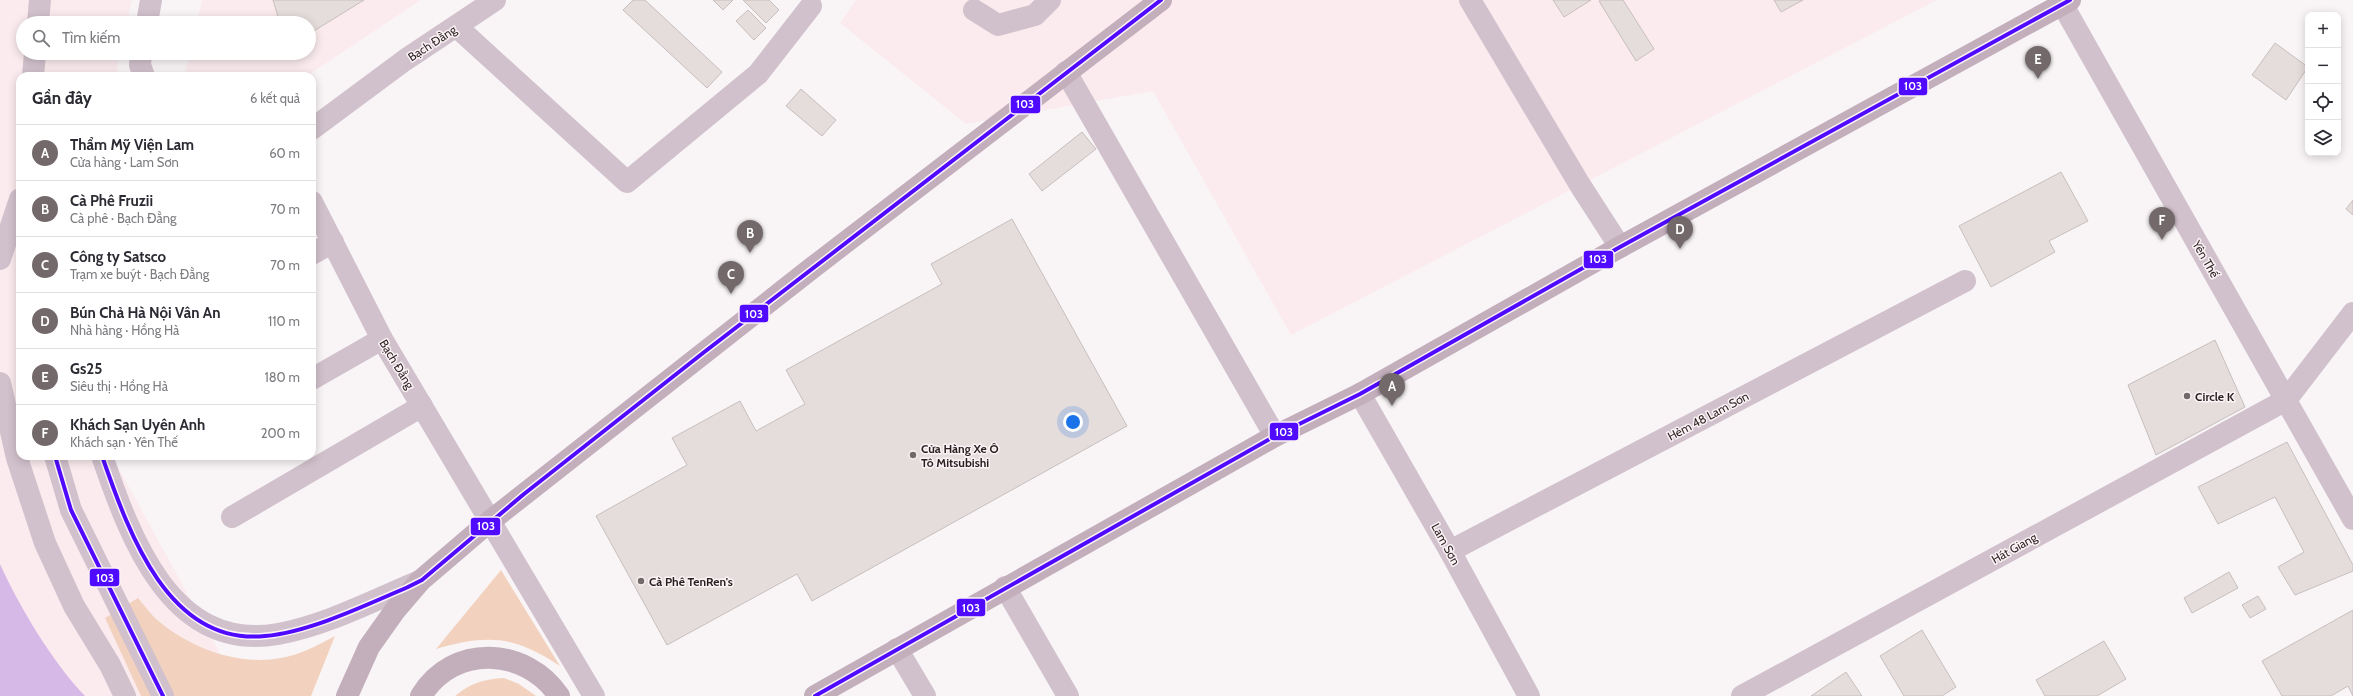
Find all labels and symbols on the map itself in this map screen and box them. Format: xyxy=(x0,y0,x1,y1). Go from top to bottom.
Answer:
street label: Bạch Đằng xyxy=(405,21,460,64)
pin: E xyxy=(2025,46,2051,79)
line badge: 103 xyxy=(1898,77,1928,96)
text: 103 xyxy=(1904,79,1922,93)
line badge: 103 xyxy=(1010,95,1041,114)
text: 103 xyxy=(1016,97,1034,111)
pin: F xyxy=(2149,207,2175,240)
pin: D xyxy=(1667,216,1693,249)
pin: B xyxy=(737,220,763,253)
street label: Yên Thế xyxy=(2189,237,2223,281)
line badge: 103 xyxy=(1583,250,1614,269)
text: 103 xyxy=(1589,252,1607,266)
pin: C xyxy=(718,261,744,294)
line badge: 103 xyxy=(739,304,769,323)
text: 103 xyxy=(745,307,763,321)
street label: Bạch Đằng xyxy=(376,337,418,392)
pin: A xyxy=(1379,373,1405,406)
street label: Hẻm 48 Lam Sơn xyxy=(1665,388,1751,444)
place label: Circle K xyxy=(2195,389,2235,404)
marker: Circle K xyxy=(2182,391,2192,401)
your location xyxy=(1063,412,1083,432)
line badge: 103 xyxy=(1269,422,1299,441)
text: 103 xyxy=(1275,425,1293,439)
place label: Cửa Hàng Xe Ô Tô Mitsubishi xyxy=(921,441,999,470)
marker: Cửa Hàng Xe Ô Tô Mitsubishi xyxy=(908,450,918,460)
line badge: 103 xyxy=(470,517,501,536)
text: 103 xyxy=(477,519,495,533)
street label: Lam Sơn xyxy=(1428,521,1464,568)
street label: Hát Giang xyxy=(1989,529,2040,567)
line badge: 103 xyxy=(89,568,120,587)
text: 103 xyxy=(96,571,114,585)
place label: Cà Phê TenRen's xyxy=(649,574,733,589)
marker: Cà Phê TenRen's xyxy=(636,576,646,586)
line badge: 103 xyxy=(956,598,986,617)
text: 103 xyxy=(962,601,980,615)

